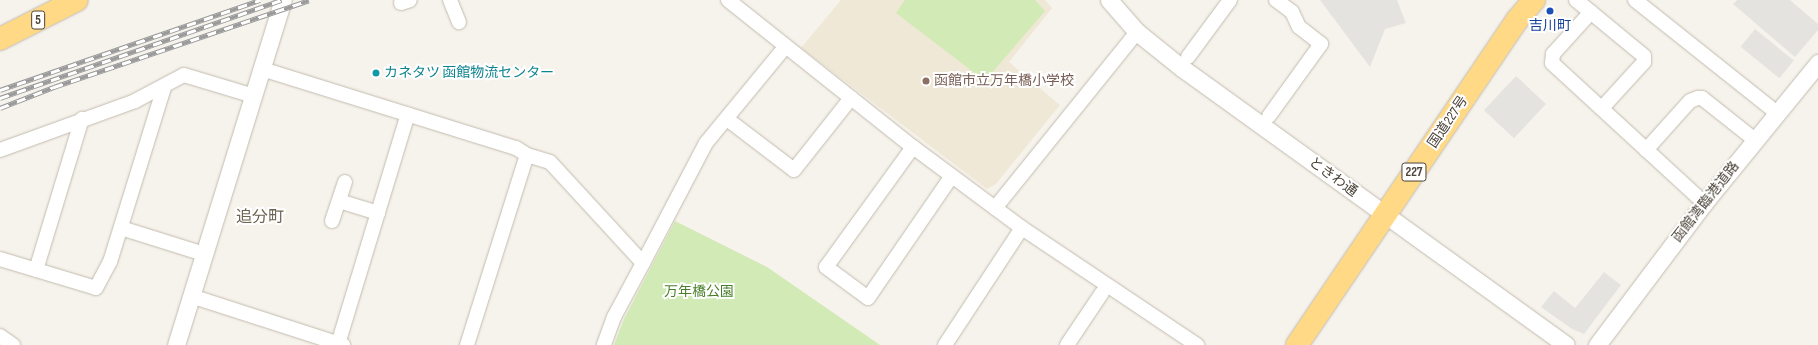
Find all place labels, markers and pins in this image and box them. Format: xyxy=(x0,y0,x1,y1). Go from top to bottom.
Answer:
marker: 吉川町 xyxy=(1545,6,1555,16)
place label: 吉川町 xyxy=(1529,18,1571,34)
place label: カネタツ 函館物流センター xyxy=(384,65,554,81)
marker: カネタツ 函館物流センター xyxy=(371,68,381,78)
place label: 函館市立万年橋小学校 xyxy=(934,73,1074,89)
marker: 函館市立万年橋小学校 xyxy=(921,76,931,86)

